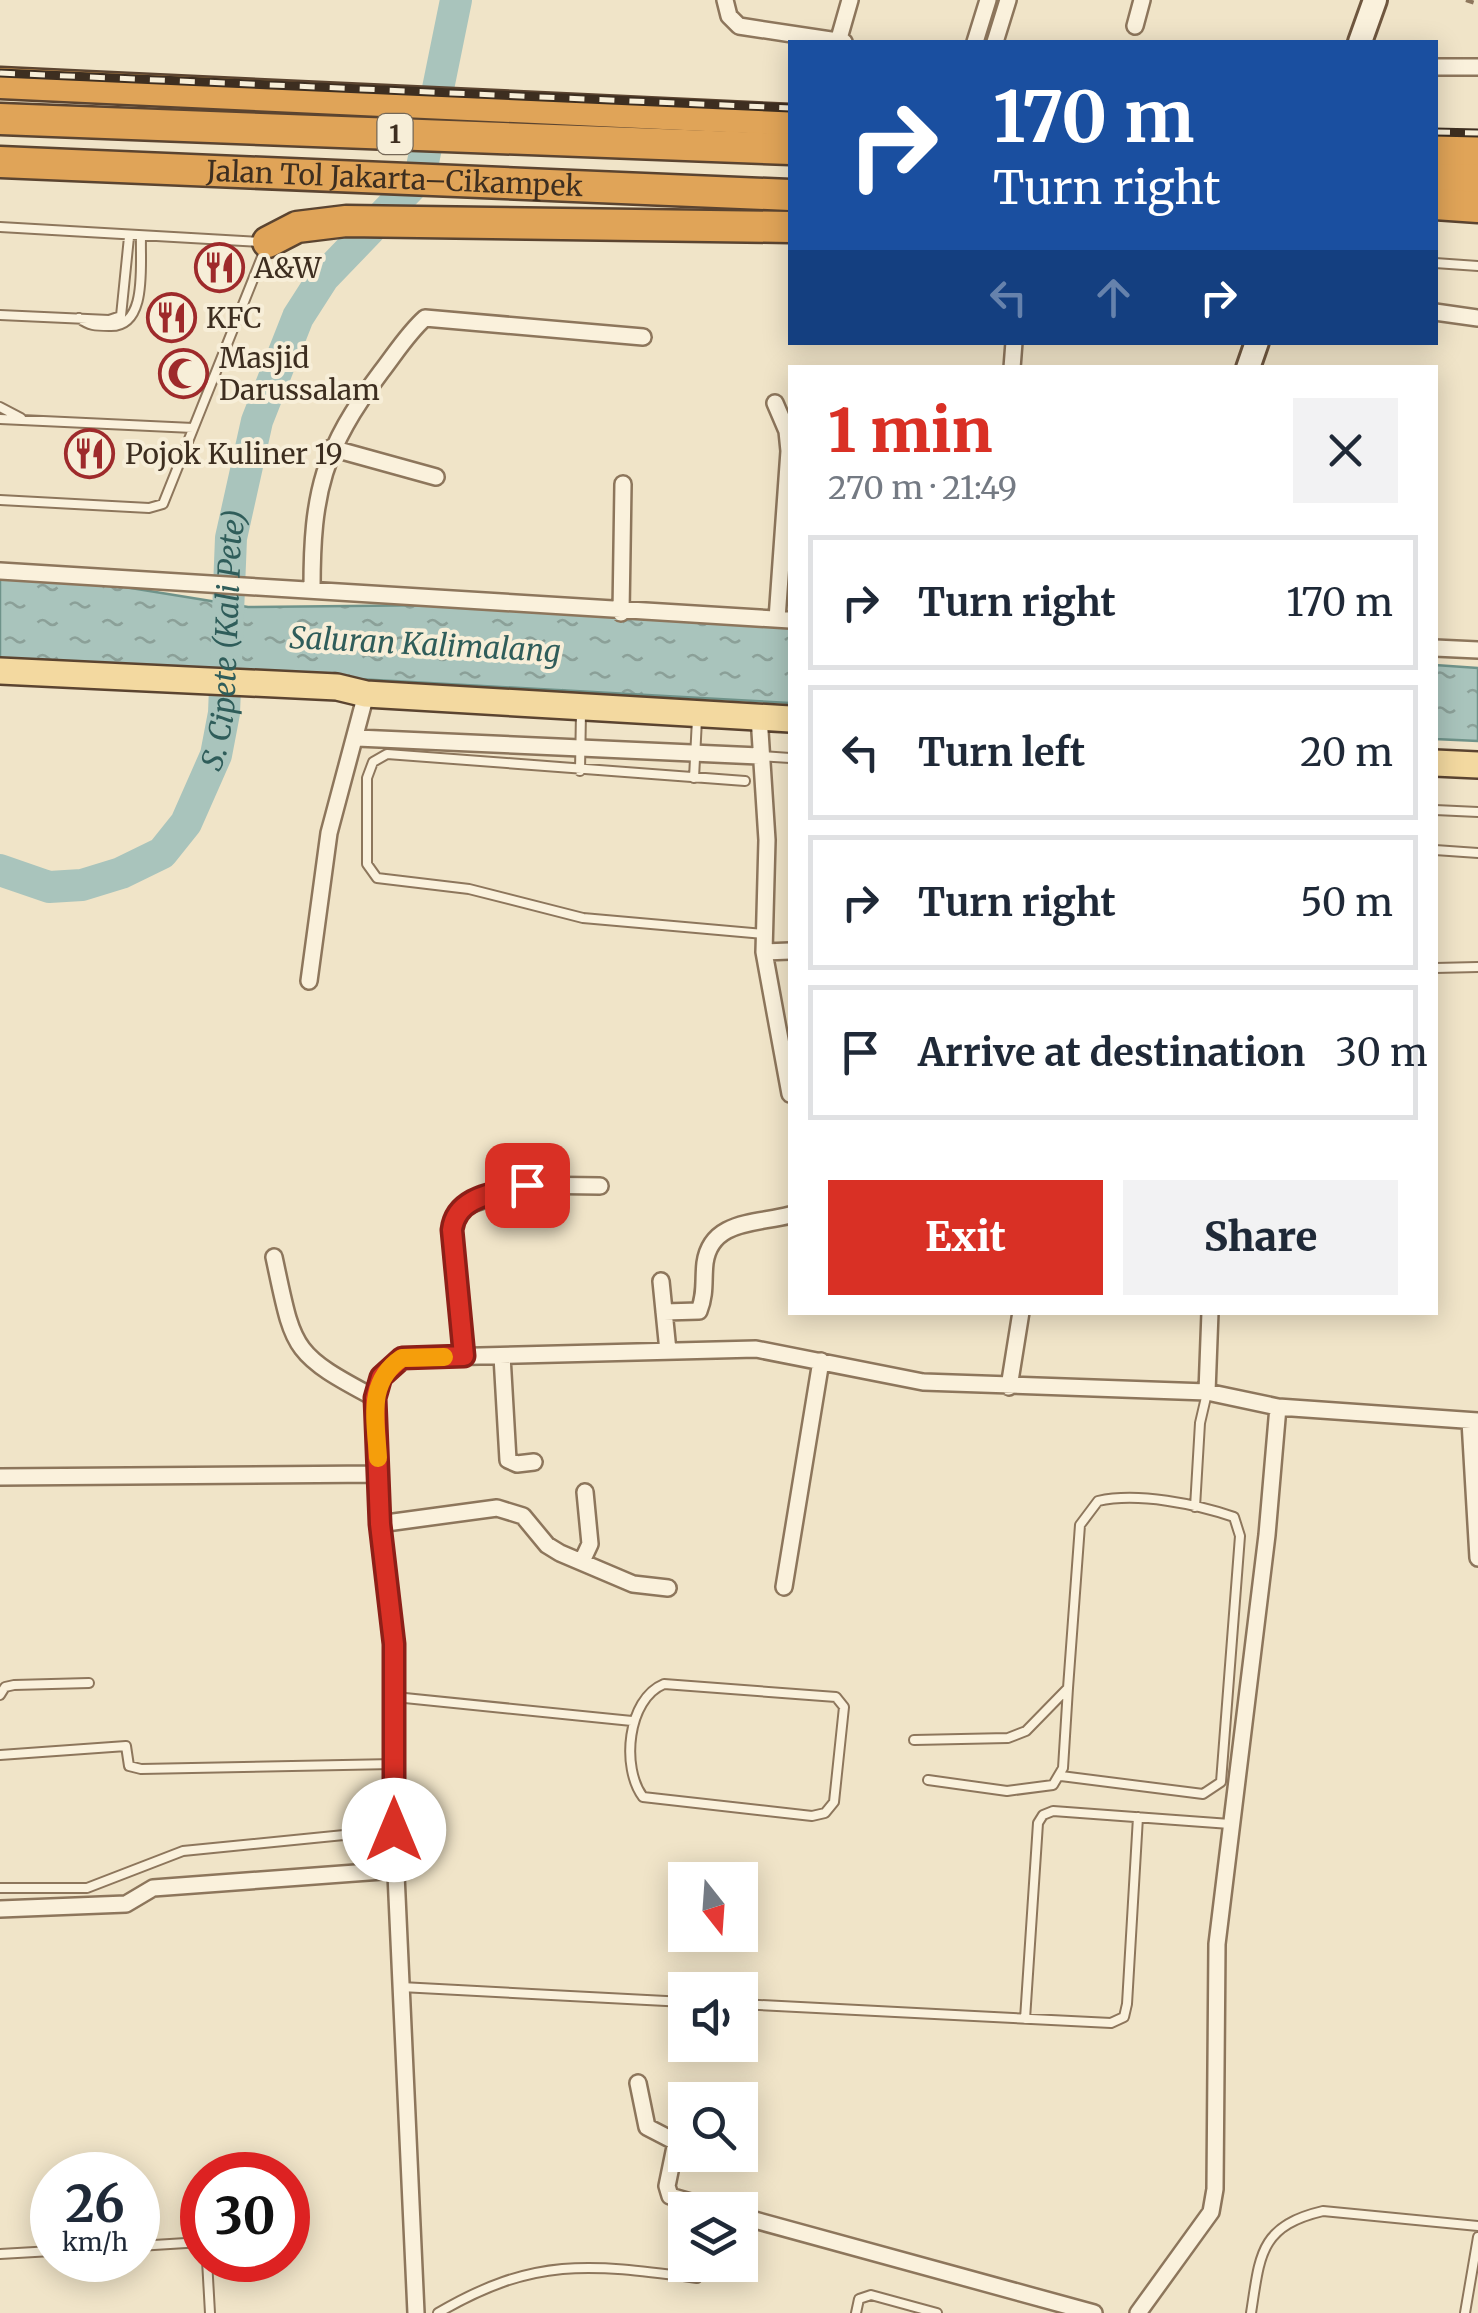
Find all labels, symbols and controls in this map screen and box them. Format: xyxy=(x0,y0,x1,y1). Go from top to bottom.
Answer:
text: 170 m xyxy=(993,73,1194,161)
icon: right xyxy=(828,80,958,210)
road number: 1 xyxy=(378,114,412,154)
street label: Jalan Tol Jakarta–Cikampek xyxy=(205,153,584,204)
text: Turn right xyxy=(993,160,1221,216)
restaurant icon: A&W xyxy=(193,242,245,294)
place label: A&W xyxy=(253,250,322,286)
icon: left xyxy=(981,270,1036,325)
icon: ahead xyxy=(1086,270,1141,325)
icon: right xyxy=(1191,270,1246,325)
restaurant icon: KFC xyxy=(145,292,197,344)
place label: KFC xyxy=(206,300,262,336)
place label: Masjid Darussalam xyxy=(219,340,380,408)
mosque icon: Masjid Darussalam xyxy=(158,348,210,400)
text: 1 min xyxy=(828,393,992,468)
button: close xyxy=(1293,398,1398,503)
restaurant icon: Pojok Kuliner 19 xyxy=(64,428,116,480)
place label: Pojok Kuliner 19 xyxy=(125,436,343,472)
text: 270 m · 21:49 xyxy=(828,468,1017,508)
water label: S. Cipete (Kali Pete) xyxy=(192,506,255,776)
icon: right xyxy=(833,575,888,630)
text: Turn right xyxy=(918,579,1116,626)
text: 170 m xyxy=(1286,579,1393,626)
water label: Saluran Kalimalang xyxy=(289,618,562,670)
icon: left xyxy=(833,725,888,780)
text: Turn left xyxy=(918,729,1085,776)
text: 20 m xyxy=(1300,729,1393,776)
icon: right xyxy=(833,875,888,930)
text: Turn right xyxy=(918,879,1116,926)
text: 50 m xyxy=(1300,879,1393,926)
icon: arrive xyxy=(833,1025,888,1080)
text: Arrive at destination xyxy=(918,1029,1305,1076)
text: 30 m xyxy=(1335,1029,1428,1076)
pin xyxy=(485,1143,570,1228)
icon: arrive xyxy=(500,1158,555,1213)
button: Exit xyxy=(828,1180,1103,1295)
button: Share xyxy=(1123,1180,1398,1295)
position arrow xyxy=(342,1778,446,1882)
north arrow xyxy=(668,1862,758,1952)
map controls xyxy=(668,1862,758,2282)
button: sound xyxy=(668,1972,758,2062)
button: search xyxy=(668,2082,758,2172)
speed limit sign: 30 xyxy=(180,2152,310,2282)
text: 26 xyxy=(65,2173,125,2236)
button: layers xyxy=(668,2192,758,2282)
text: km/h xyxy=(62,2226,128,2258)

